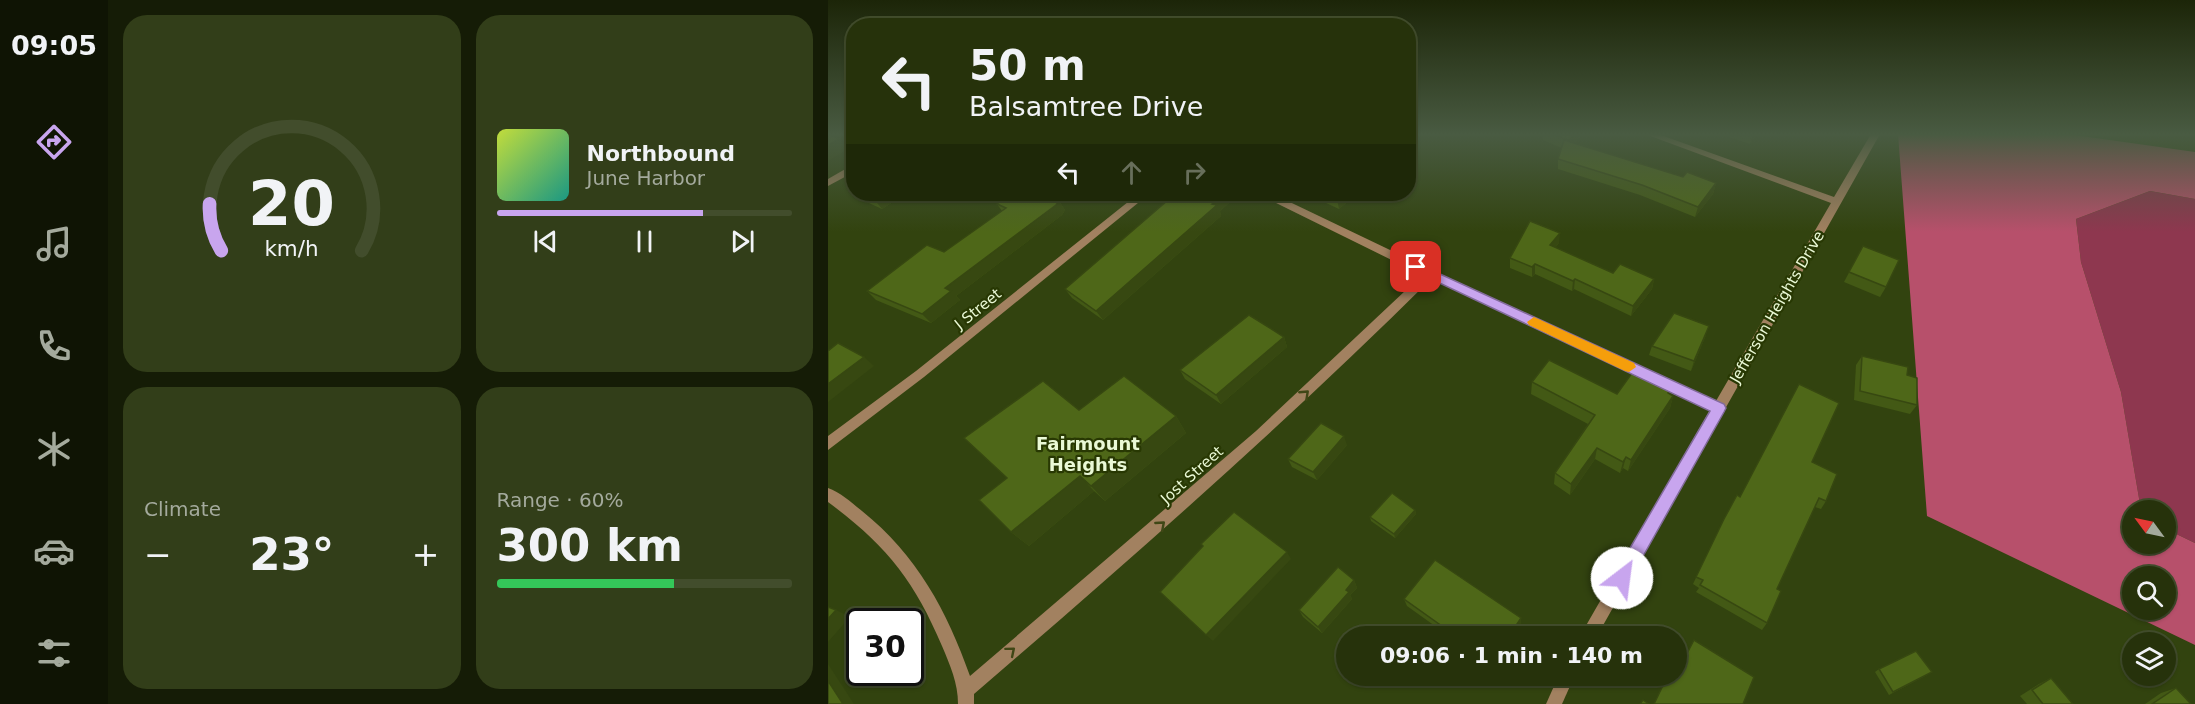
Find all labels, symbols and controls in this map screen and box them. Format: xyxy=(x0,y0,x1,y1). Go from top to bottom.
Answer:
text: 09:05 xyxy=(11,30,97,61)
text: 50 m xyxy=(969,41,1086,90)
icon: left xyxy=(870,42,948,120)
text: Balsamtree Drive xyxy=(969,91,1203,122)
icon: directions xyxy=(33,121,75,163)
text: Northbound xyxy=(587,141,735,166)
icon: left xyxy=(1052,156,1085,189)
icon: ahead xyxy=(1115,156,1148,189)
icon: right xyxy=(1178,156,1211,189)
text: June Harbor xyxy=(587,166,705,190)
text: 20 xyxy=(248,167,335,240)
icon: music xyxy=(33,223,75,265)
icon: previous xyxy=(529,225,562,258)
icon: pause xyxy=(628,225,661,258)
icon: next xyxy=(726,225,759,258)
street label: Jefferson Heights Drive xyxy=(1726,228,1828,387)
text: km/h xyxy=(265,236,319,261)
pin xyxy=(1390,241,1441,292)
icon: arrive xyxy=(1399,250,1432,283)
street label: J Street xyxy=(950,285,1005,334)
icon: phone xyxy=(33,325,75,367)
one-way arrow xyxy=(1298,390,1309,401)
icon: climate xyxy=(33,428,75,470)
district label: Fairmount Heights xyxy=(1036,433,1140,475)
street label: Jost Street xyxy=(1156,442,1227,508)
text: Range · 60% xyxy=(497,488,623,512)
text: Climate xyxy=(144,497,221,521)
north arrow xyxy=(2122,500,2176,554)
map controls xyxy=(2122,500,2176,686)
text: 300 km xyxy=(497,519,683,572)
one-way arrow xyxy=(1154,521,1165,532)
text: 23° xyxy=(249,528,334,581)
icon: car xyxy=(33,530,75,572)
text: − xyxy=(144,535,172,574)
text: + xyxy=(412,535,440,574)
position arrow xyxy=(1590,546,1654,610)
button: search xyxy=(2122,566,2176,620)
speed limit sign: 30 xyxy=(846,608,924,686)
icon: filters xyxy=(33,632,75,674)
button: layers xyxy=(2122,632,2176,686)
text: 09:06 · 1 min · 140 m xyxy=(1380,643,1643,668)
one-way arrow xyxy=(1005,647,1016,658)

